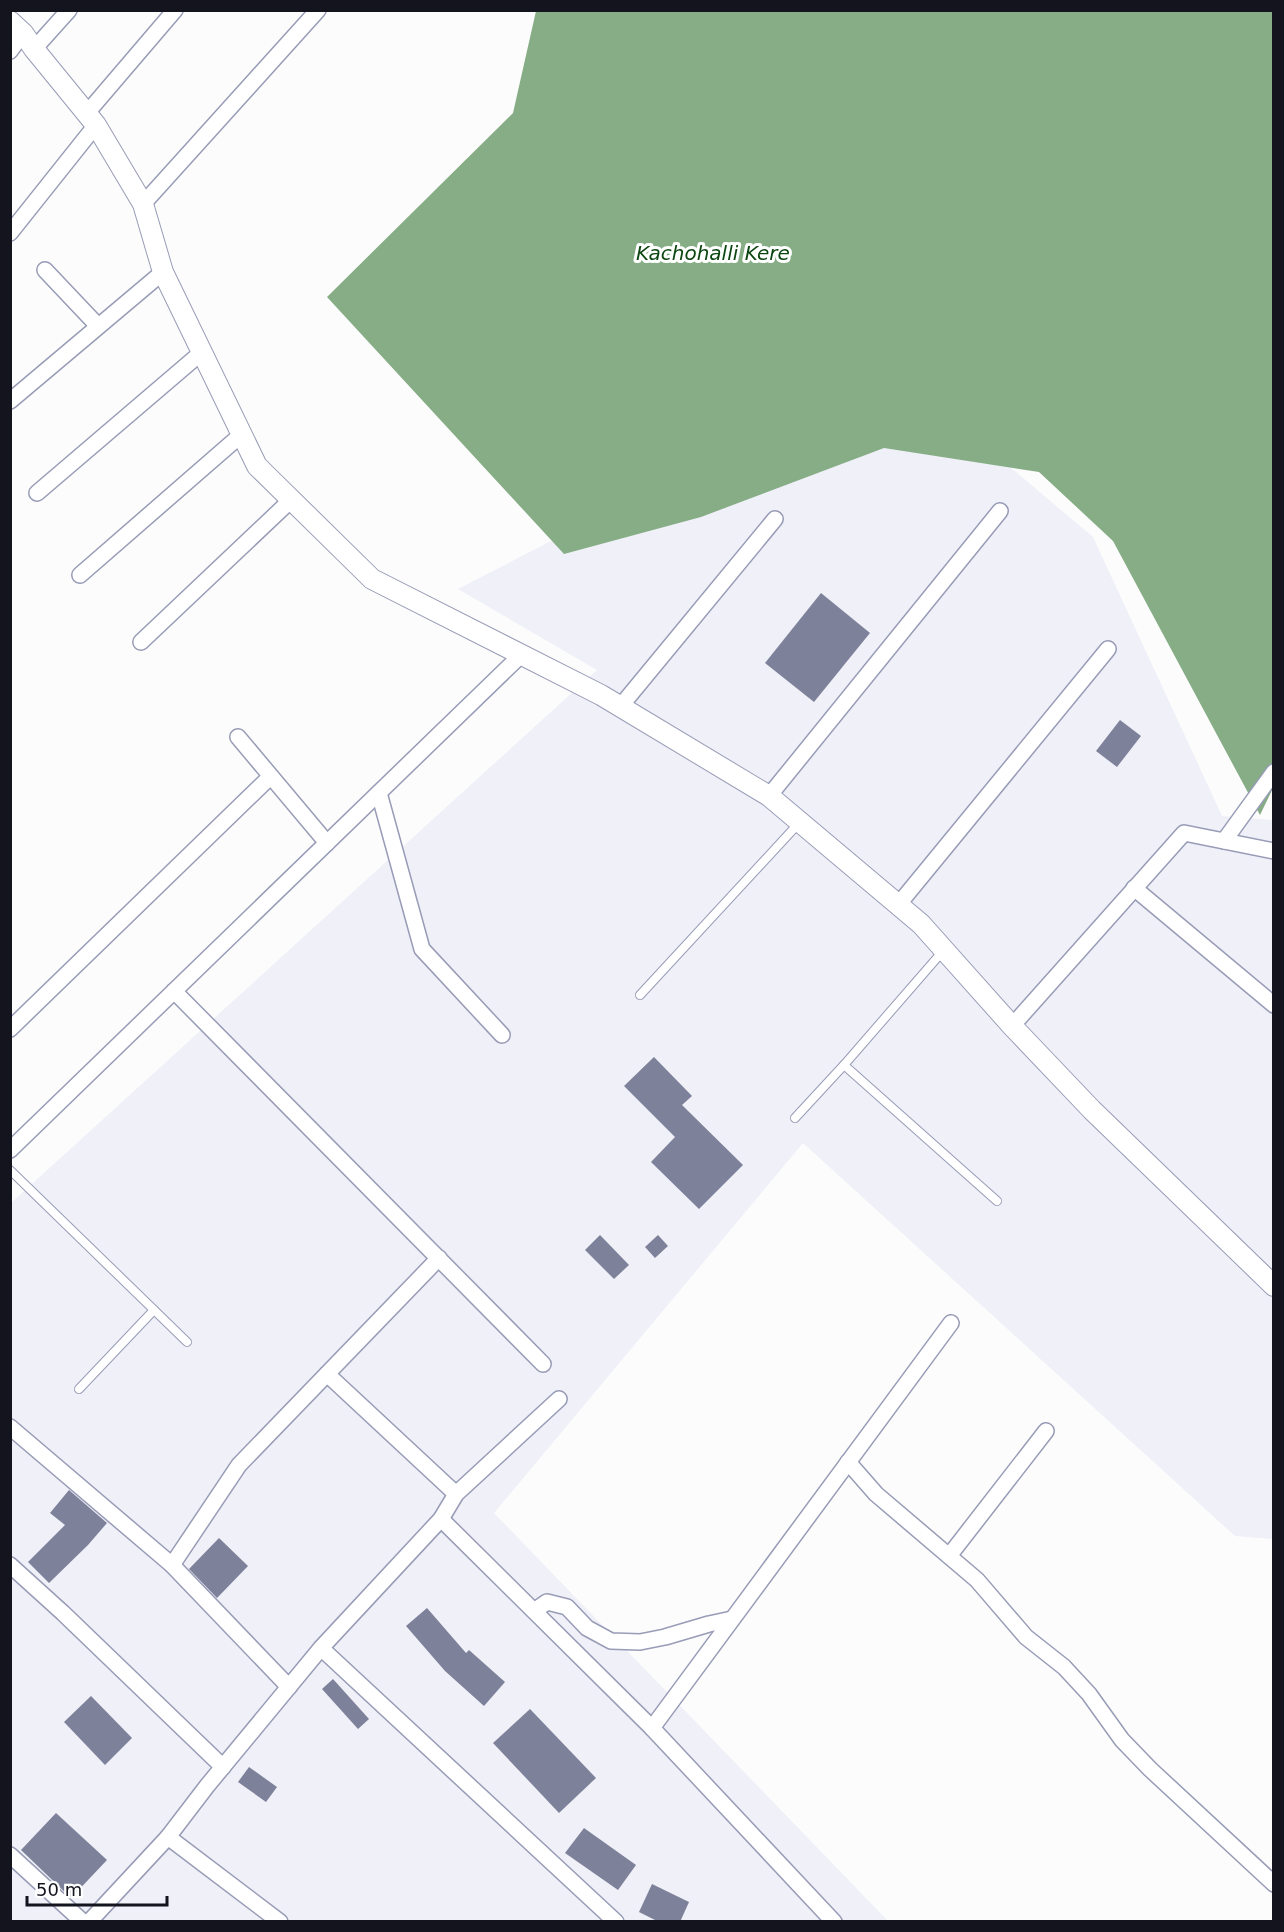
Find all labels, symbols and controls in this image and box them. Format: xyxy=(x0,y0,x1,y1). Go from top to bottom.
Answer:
water label: Kachohalli Kere xyxy=(636,241,790,265)
scale bar xyxy=(27,1869,166,1907)
text: 50 m xyxy=(36,1879,82,1900)

